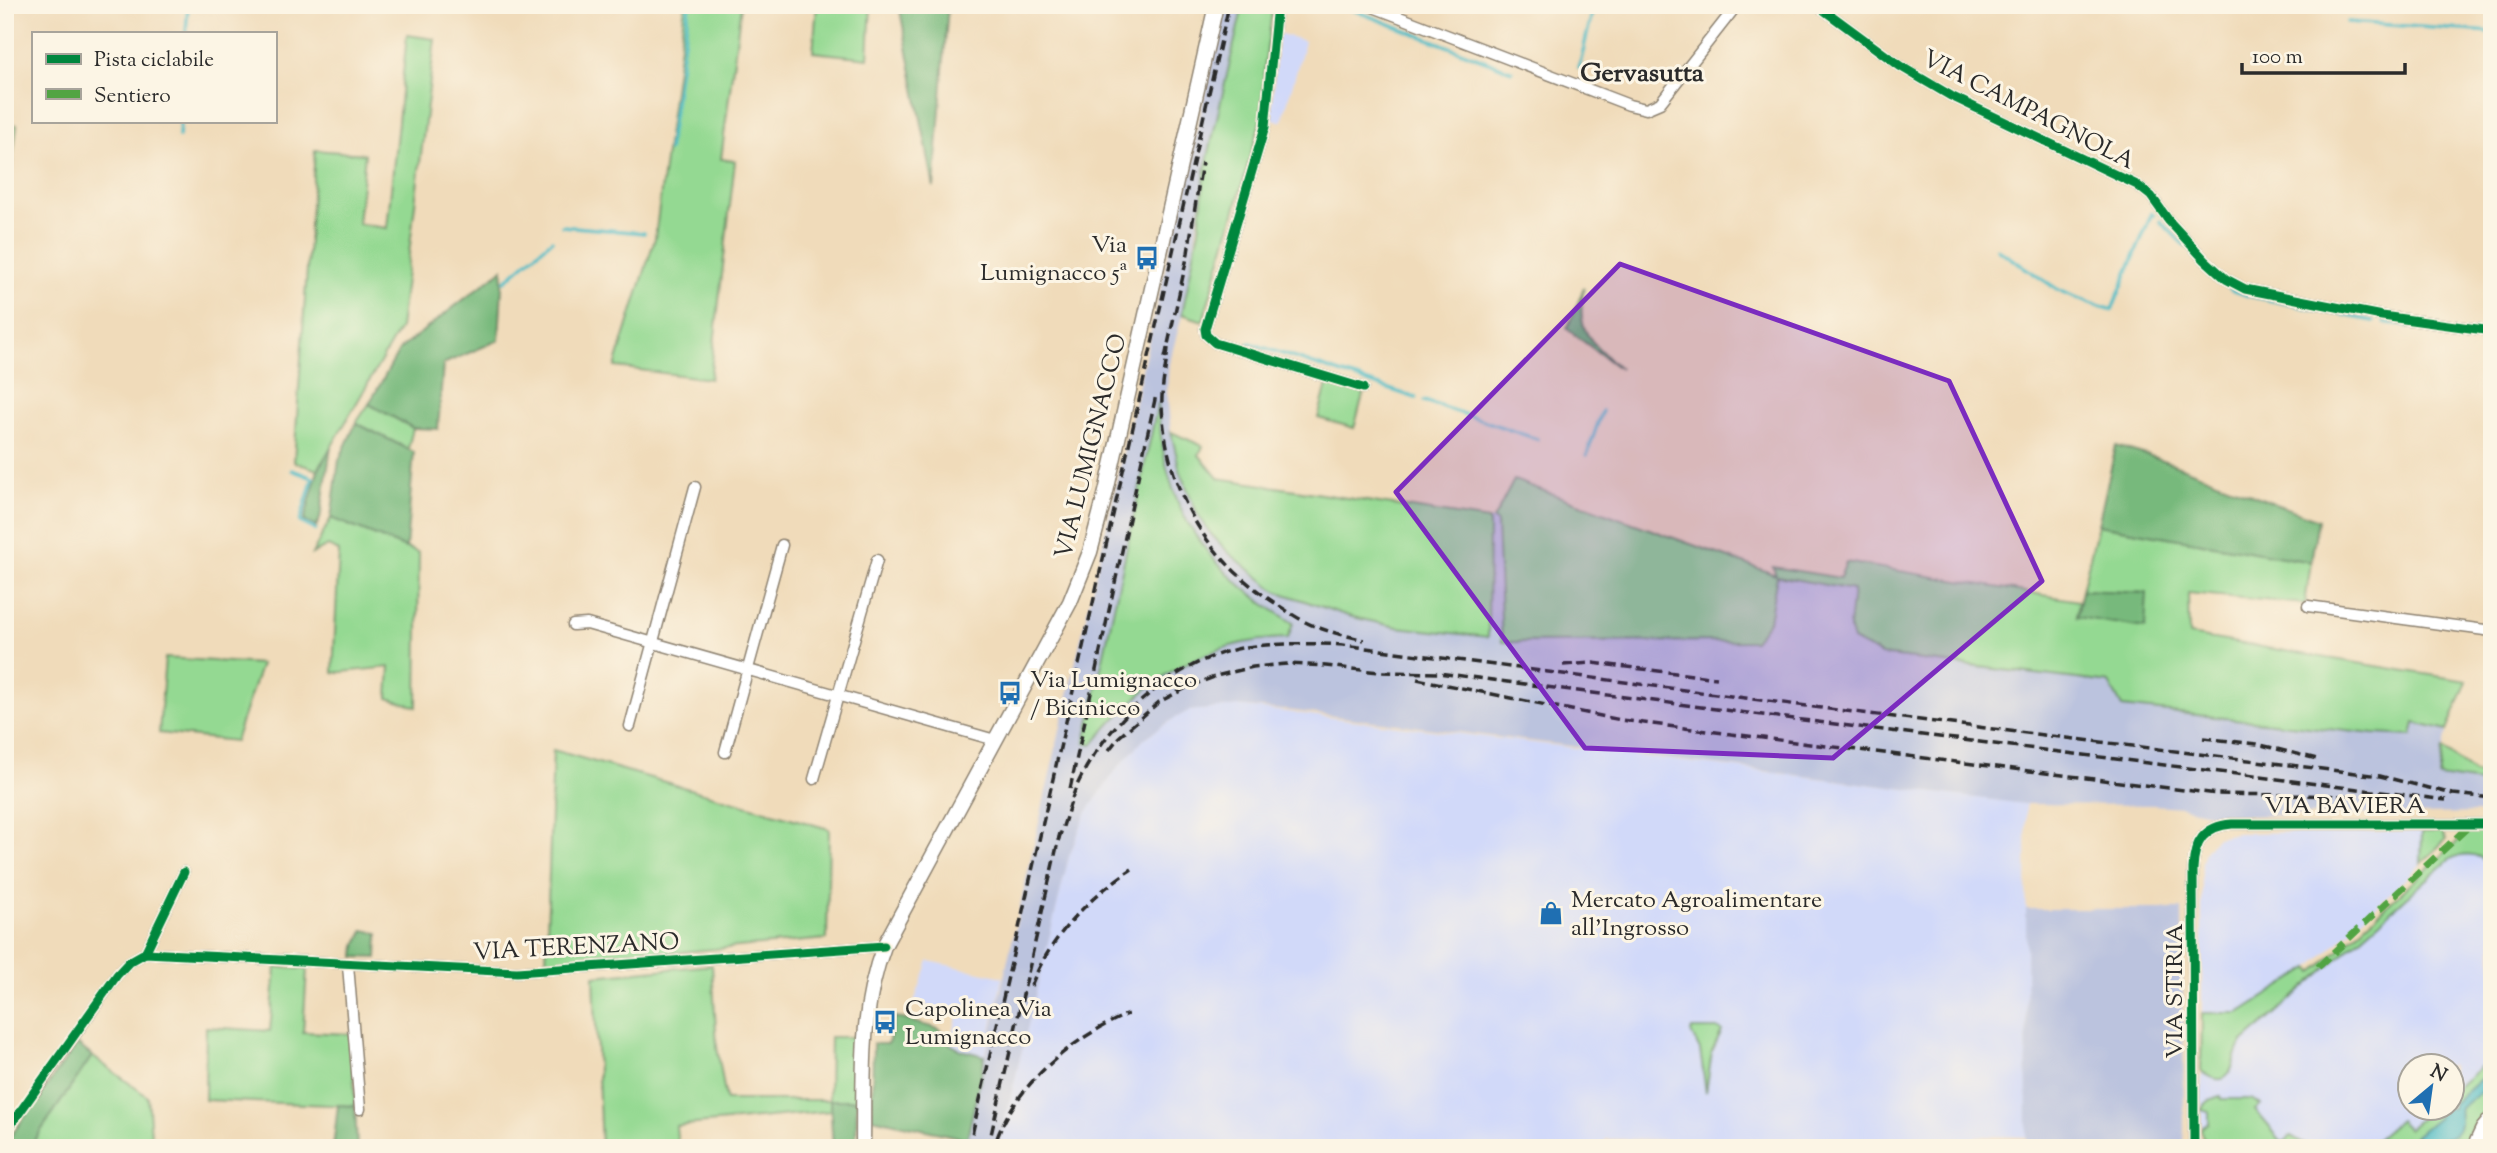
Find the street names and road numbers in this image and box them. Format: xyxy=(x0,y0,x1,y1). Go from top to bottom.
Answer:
street label: VIA CAMPAGNOLA xyxy=(1916,42,2141,179)
street label: VIA LUMIGNACCO xyxy=(1047,330,1136,563)
street label: VIA BAVIERA xyxy=(2265,790,2426,824)
street label: VIA STIRIA xyxy=(2159,923,2193,1059)
street label: VIA TERENZANO xyxy=(472,926,680,970)

